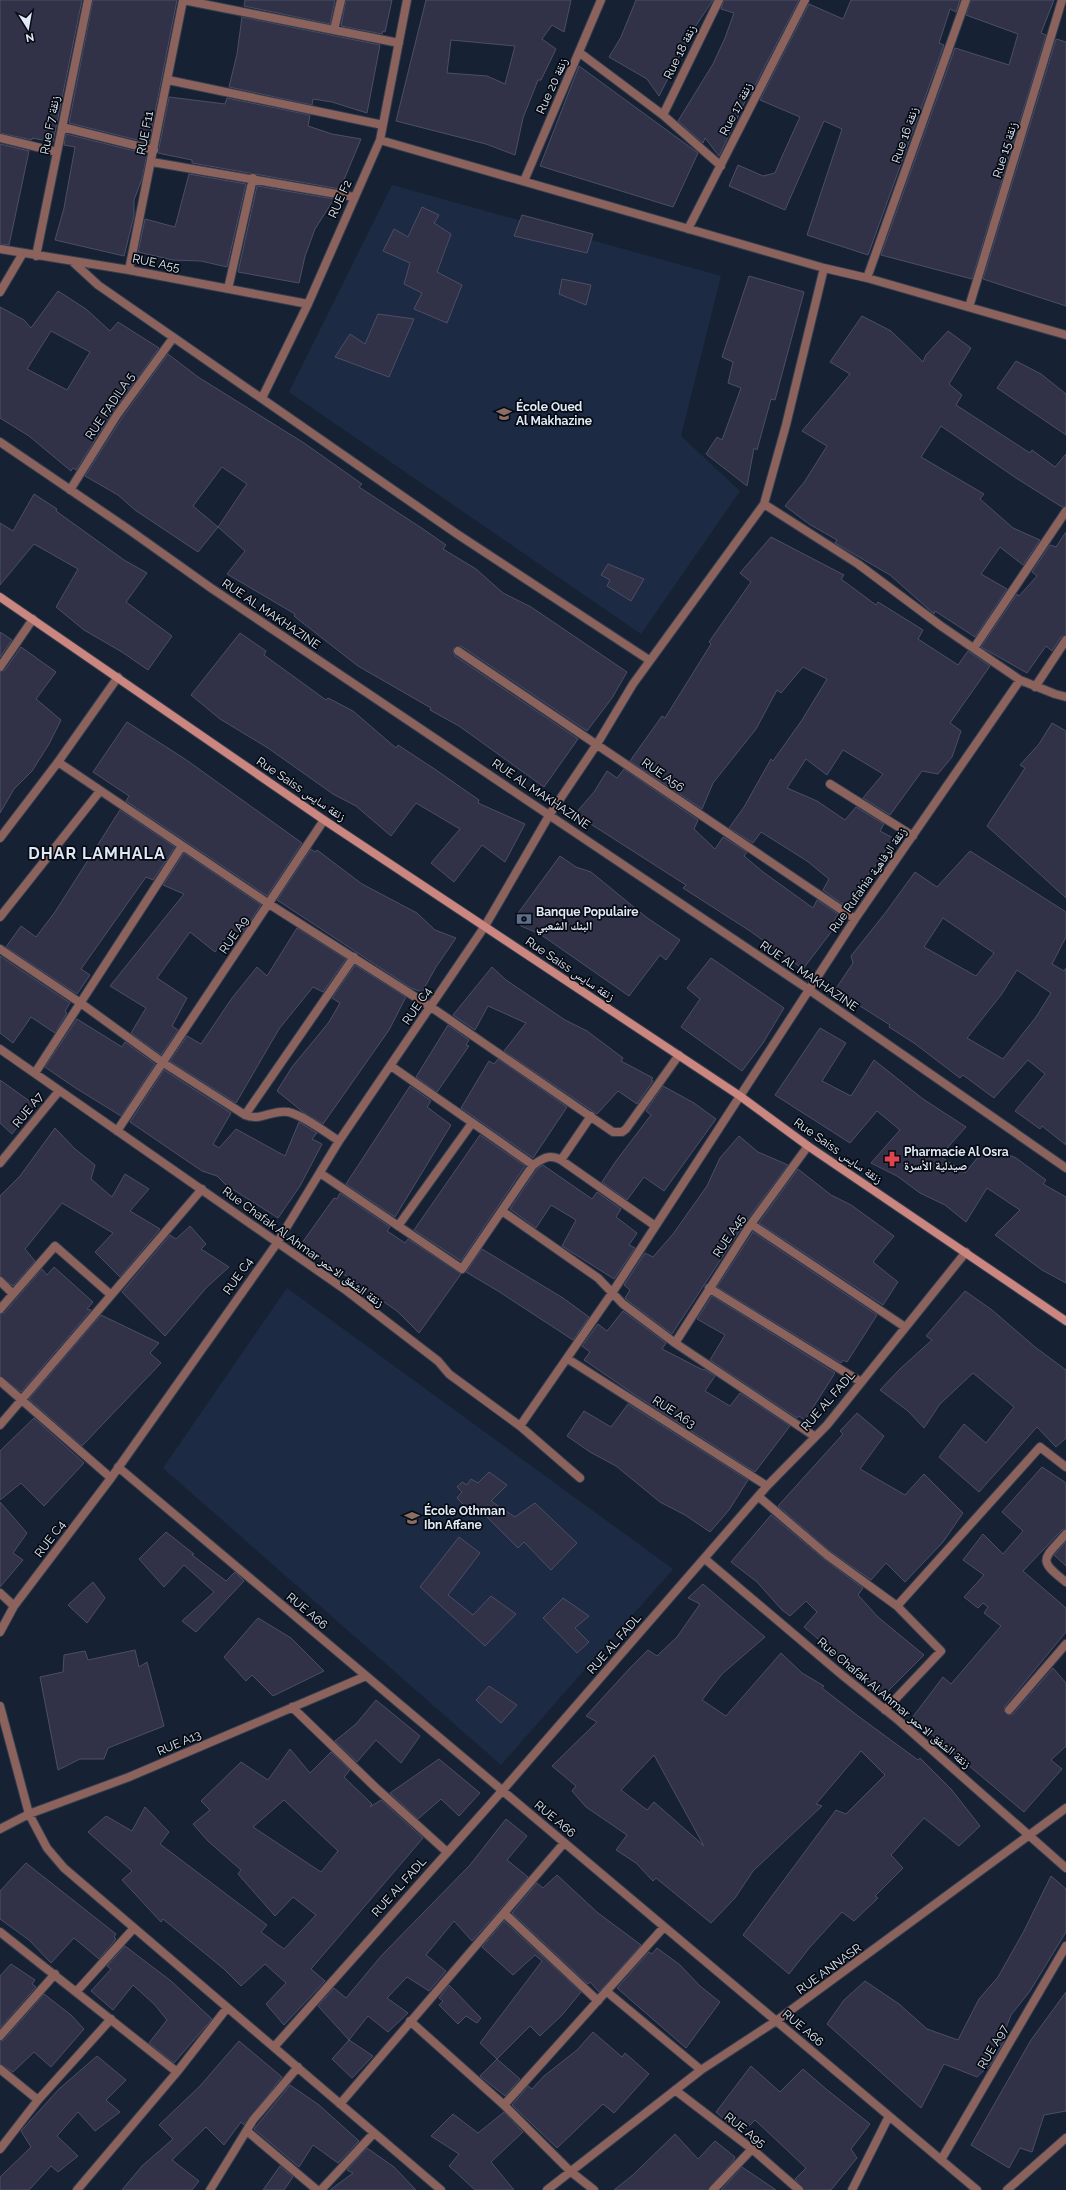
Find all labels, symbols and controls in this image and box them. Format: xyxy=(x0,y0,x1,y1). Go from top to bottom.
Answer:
north arrow xyxy=(8,8,48,48)
street label: Rue 18 زنقة xyxy=(661,22,699,81)
text: N xyxy=(24,30,35,45)
street label: Rue 20 زنقة xyxy=(533,56,571,116)
street label: Rue 17 زنقة xyxy=(717,80,755,138)
street label: Rue F7 زنقة xyxy=(37,94,63,155)
street label: Rue 16 زنقة xyxy=(889,105,921,165)
street label: RUE F11 xyxy=(134,110,156,156)
street label: Rue 15 زنقة xyxy=(990,120,1020,180)
street label: RUE F2 xyxy=(325,178,355,220)
street label: RUE A55 xyxy=(131,252,181,275)
street label: RUE FADILA 5 xyxy=(82,370,138,442)
place label: École Oued Al Makhazine xyxy=(516,399,592,428)
school or university icon: École Oued Al Makhazine xyxy=(495,405,513,423)
street label: RUE AL MAKHAZINE xyxy=(219,576,323,652)
street label: Rue Saiss زنقة سايس xyxy=(254,754,348,824)
street label: RUE A56 xyxy=(639,755,687,795)
street label: RUE AL MAKHAZINE xyxy=(489,756,593,832)
street label: Rue Rufahia زنقة الرفاهية xyxy=(826,825,910,935)
district label: DHAR LAMHALA xyxy=(28,844,166,863)
place label: Banque Populaire البنك الشعبي xyxy=(536,905,639,936)
bank icon: Banque Populaire البنك الشعبي xyxy=(515,910,533,928)
street label: RUE A9 xyxy=(216,914,252,956)
street label: Rue Saiss زنقة سايس xyxy=(523,934,617,1004)
street label: RUE AL MAKHAZINE xyxy=(757,938,861,1014)
street label: RUE C4 xyxy=(399,984,435,1027)
street label: RUE A7 xyxy=(10,1089,47,1130)
street label: Rue Saiss زنقة سايس xyxy=(791,1115,885,1187)
place label: Pharmacie Al Osra صيدلية الأسرة xyxy=(904,1145,1009,1173)
pharmacy icon: Pharmacie Al Osra صيدلية الأسرة xyxy=(883,1150,901,1168)
street label: Rue Chafak Al Ahmar زنقة الشفق الاحمر xyxy=(220,1184,387,1310)
street label: RUE A45 xyxy=(710,1212,748,1260)
street label: RUE C4 xyxy=(220,1254,256,1297)
street label: RUE AL FADL xyxy=(798,1368,858,1434)
street label: RUE A63 xyxy=(650,1393,698,1431)
place label: École Othman Ibn Affane xyxy=(424,1503,505,1532)
school or university icon: École Othman Ibn Affane xyxy=(403,1509,421,1527)
street label: RUE C4 xyxy=(32,1518,69,1560)
street label: RUE A66 xyxy=(284,1590,330,1632)
street label: RUE AL FADL xyxy=(584,1611,644,1677)
street label: Rue Chafak Al Ahmar زنقة الشفق الاحمر xyxy=(814,1635,974,1772)
street label: RUE A13 xyxy=(155,1727,203,1759)
street label: RUE A66 xyxy=(532,1798,578,1840)
street label: RUE AL FADL xyxy=(369,1855,429,1919)
street label: RUE ANNASR xyxy=(794,1941,864,1997)
street label: RUE A66 xyxy=(780,2007,826,2049)
street label: RUE A97 xyxy=(975,2022,1011,2071)
street label: RUE A95 xyxy=(722,2110,769,2151)

